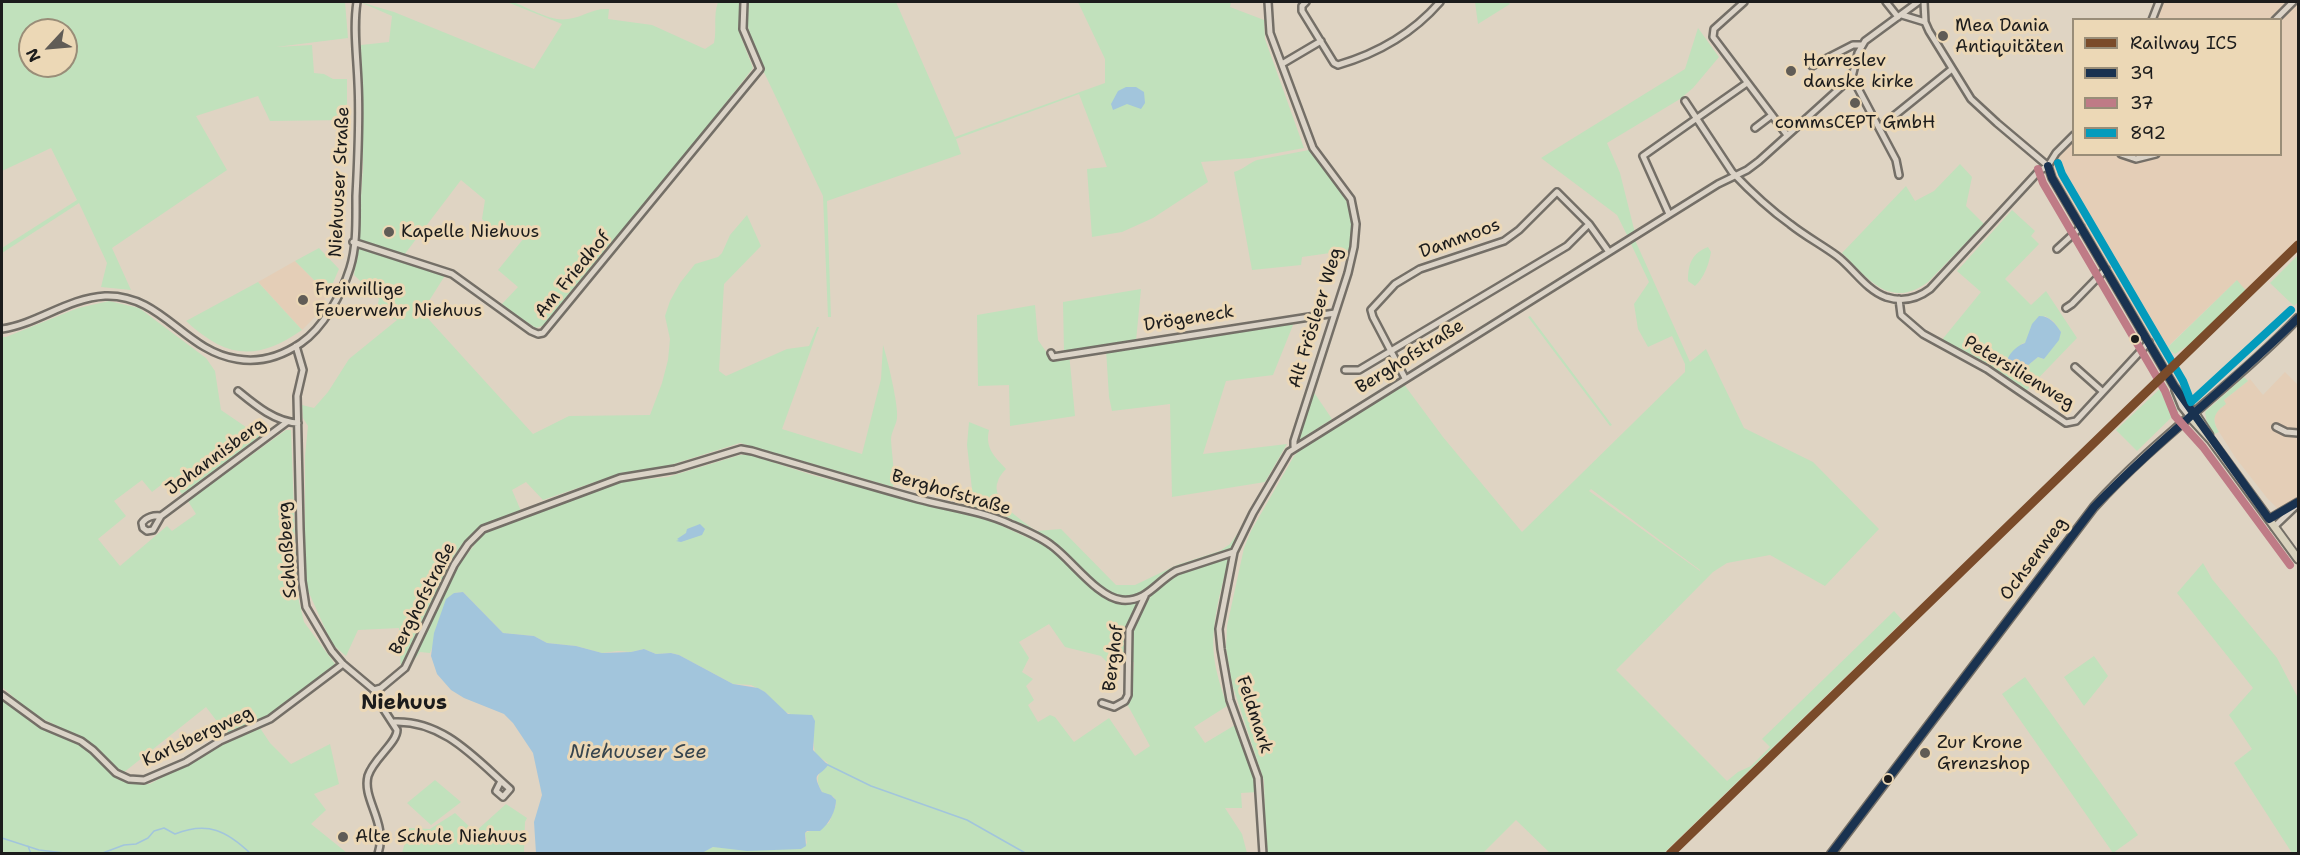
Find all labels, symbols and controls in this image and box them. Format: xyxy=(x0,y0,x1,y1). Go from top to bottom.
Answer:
place label: Mea Dania Antiquitäten xyxy=(1955,15,2064,57)
north arrow xyxy=(18,18,78,78)
legend xyxy=(2072,18,2282,156)
marker: Mea Dania Antiquitäten xyxy=(1936,29,1950,43)
text: Railway IC5 xyxy=(2130,31,2237,55)
text: N xyxy=(21,45,45,66)
place label: Harreslev danske kirke xyxy=(1803,50,1914,92)
text: 39 xyxy=(2130,61,2154,85)
marker: Harreslev danske kirke xyxy=(1784,64,1798,78)
text: 37 xyxy=(2130,91,2154,115)
marker: commsCEPT GmbH xyxy=(1848,96,1862,110)
street label: Niehuuser Straße xyxy=(325,106,355,258)
place label: commsCEPT GmbH xyxy=(1775,112,1935,134)
text: 892 xyxy=(2130,121,2166,145)
street label: Dammoos xyxy=(1417,214,1503,264)
place label: Kapelle Niehuus xyxy=(401,221,539,243)
marker: Kapelle Niehuus xyxy=(382,225,396,239)
street label: Am Friedhof xyxy=(531,227,615,323)
street label: Alt Frösleer Weg xyxy=(1284,245,1348,391)
place label: Freiwillige Feuerwehr Niehuus xyxy=(315,279,483,322)
marker: Freiwillige Feuerwehr Niehuus xyxy=(296,293,310,307)
street label: Drögeneck xyxy=(1142,301,1236,337)
street label: Berghofstraße xyxy=(1352,315,1468,399)
street label: Petersilienweg xyxy=(1960,331,2078,415)
unlabelled marker xyxy=(2129,333,2141,345)
street label: Johannisberg xyxy=(162,414,270,500)
street label: Berghofstraße xyxy=(889,466,1013,520)
street label: Schloßberg xyxy=(274,501,302,599)
street label: Ochsenweg xyxy=(1996,513,2072,605)
street label: Berghofstraße xyxy=(385,539,461,659)
street label: Berghof xyxy=(1099,623,1129,693)
street label: Feldmark xyxy=(1231,673,1277,757)
district label: Niehuus xyxy=(361,691,447,717)
street label: Karlsbergweg xyxy=(139,702,257,772)
place label: Zur Krone Grenzshop xyxy=(1937,732,2030,774)
water label: Niehuuser See xyxy=(569,741,707,765)
marker: Zur Krone Grenzshop xyxy=(1918,746,1932,760)
unlabelled marker xyxy=(1882,773,1894,785)
place label: Alte Schule Niehuus xyxy=(355,826,527,848)
marker: Alte Schule Niehuus xyxy=(336,830,350,844)

